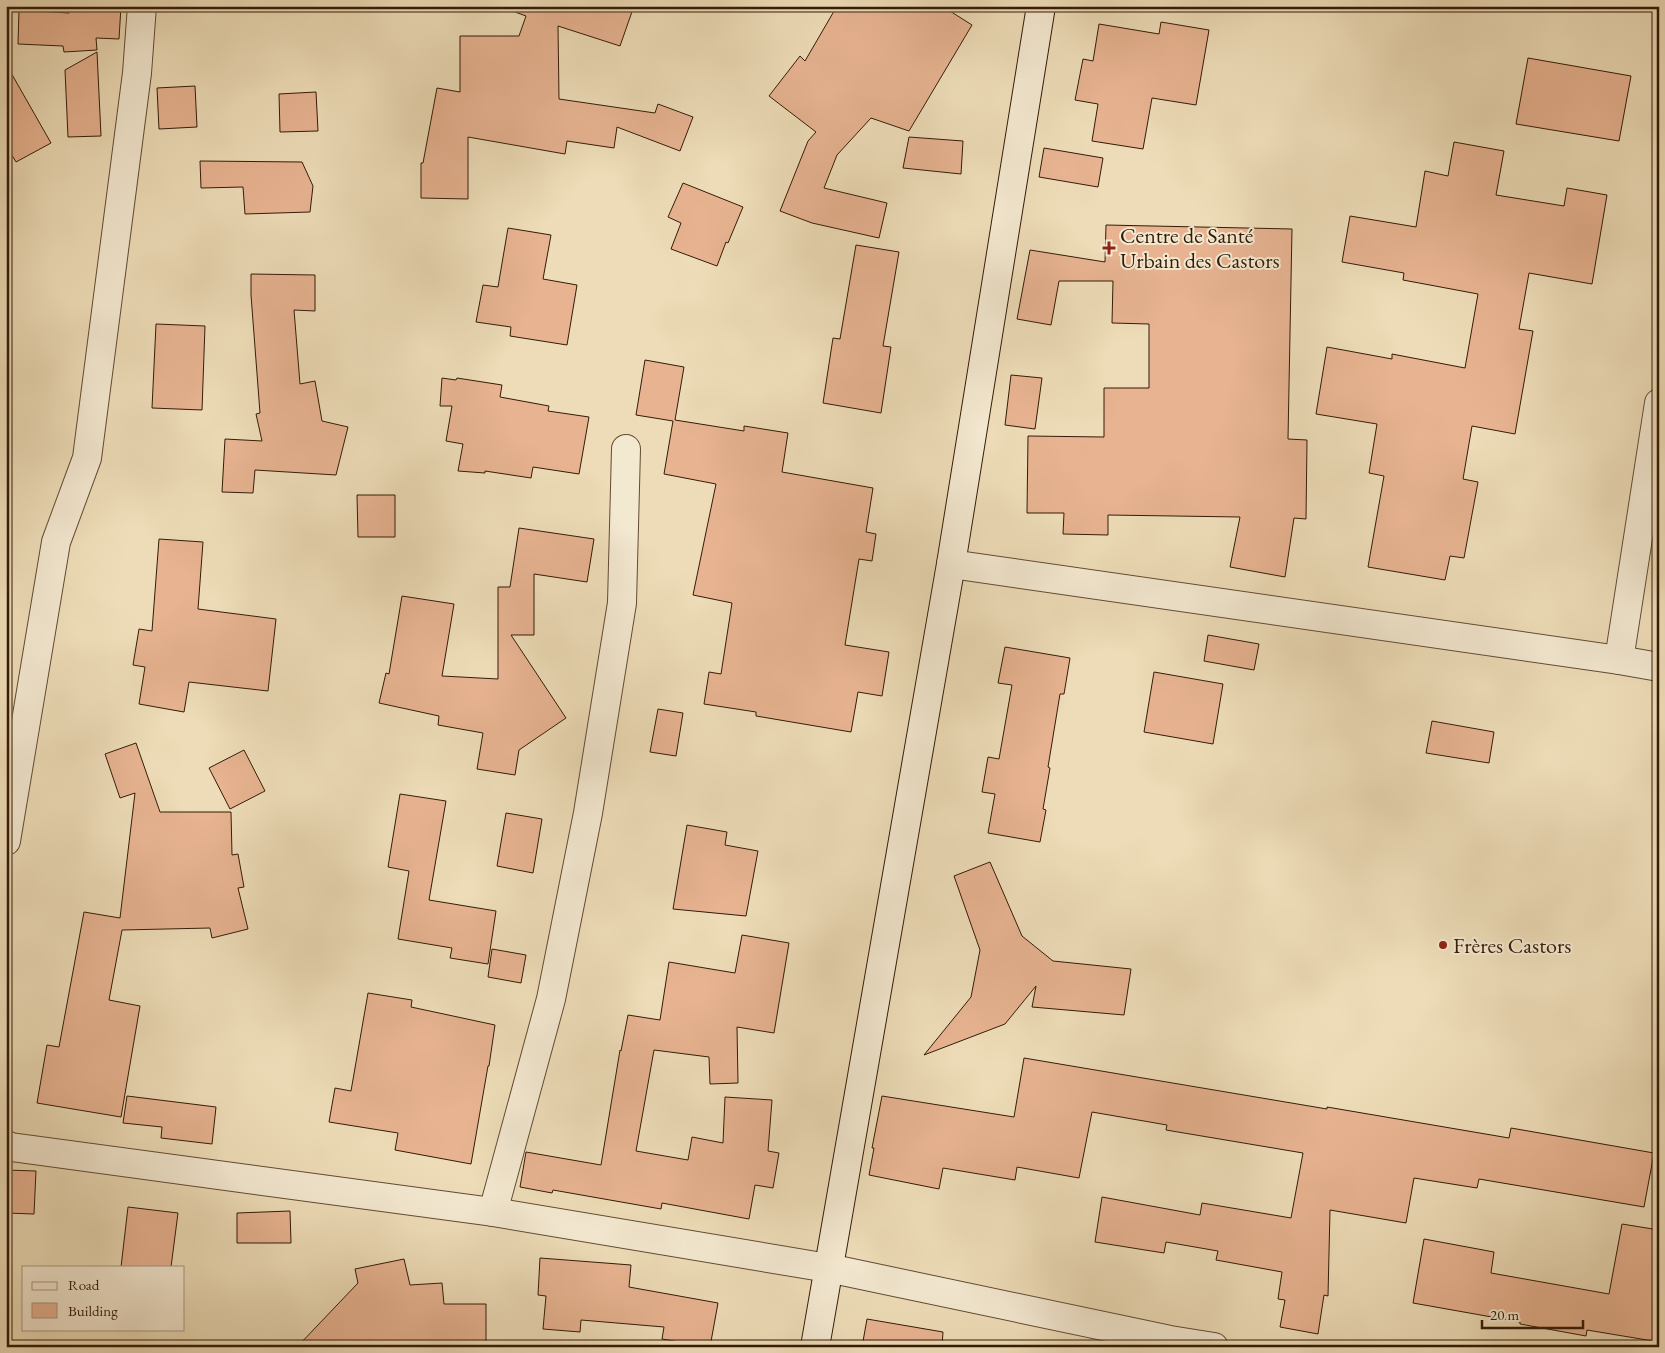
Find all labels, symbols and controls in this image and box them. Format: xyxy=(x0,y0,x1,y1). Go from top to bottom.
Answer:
place label: Centre de Santé Urbain des Castors xyxy=(1120,221,1280,275)
marker: Centre de Santé Urbain des Castors xyxy=(1102,241,1116,255)
place label: Frères Castors xyxy=(1453,931,1571,960)
marker: Frères Castors xyxy=(1437,939,1449,951)
legend xyxy=(22,1266,185,1330)
text: Road xyxy=(68,1275,100,1294)
scale bar xyxy=(1482,1298,1584,1330)
text: Building xyxy=(68,1301,118,1320)
text: 20 m xyxy=(1490,1305,1519,1324)

